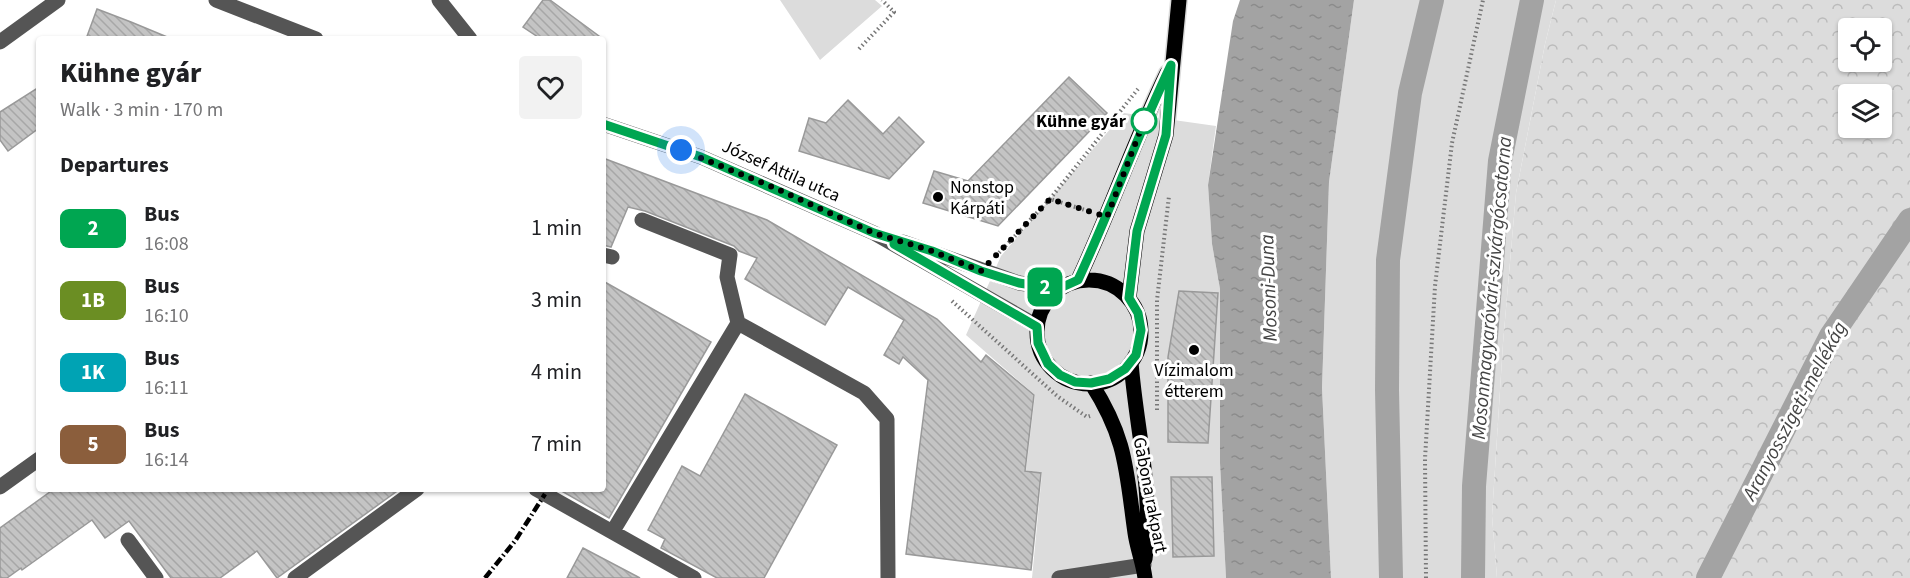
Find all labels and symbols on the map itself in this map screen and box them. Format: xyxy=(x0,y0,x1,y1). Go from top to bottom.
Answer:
marker: Kühne gyár xyxy=(1131,108,1157,134)
place label: Kühne gyár xyxy=(1036,109,1127,134)
street label: József Attila utca xyxy=(718,134,844,208)
your location xyxy=(666,135,696,165)
water label: Mosonmagyaróvári-szivárgócsatorna xyxy=(1465,135,1519,441)
place label: Nonstop Kárpáti xyxy=(950,175,1014,221)
marker: Nonstop Kárpáti xyxy=(931,190,945,204)
water label: Mosoni-Duna xyxy=(1253,234,1285,342)
line badge: 2 xyxy=(1026,268,1064,306)
water label: Aranyosszigeti-mellékág xyxy=(1735,317,1854,507)
marker: Vízimalom étterem xyxy=(1187,343,1201,357)
place label: Vízimalom étterem xyxy=(1154,358,1234,404)
street label: Gabona rakpart xyxy=(1127,435,1173,555)

